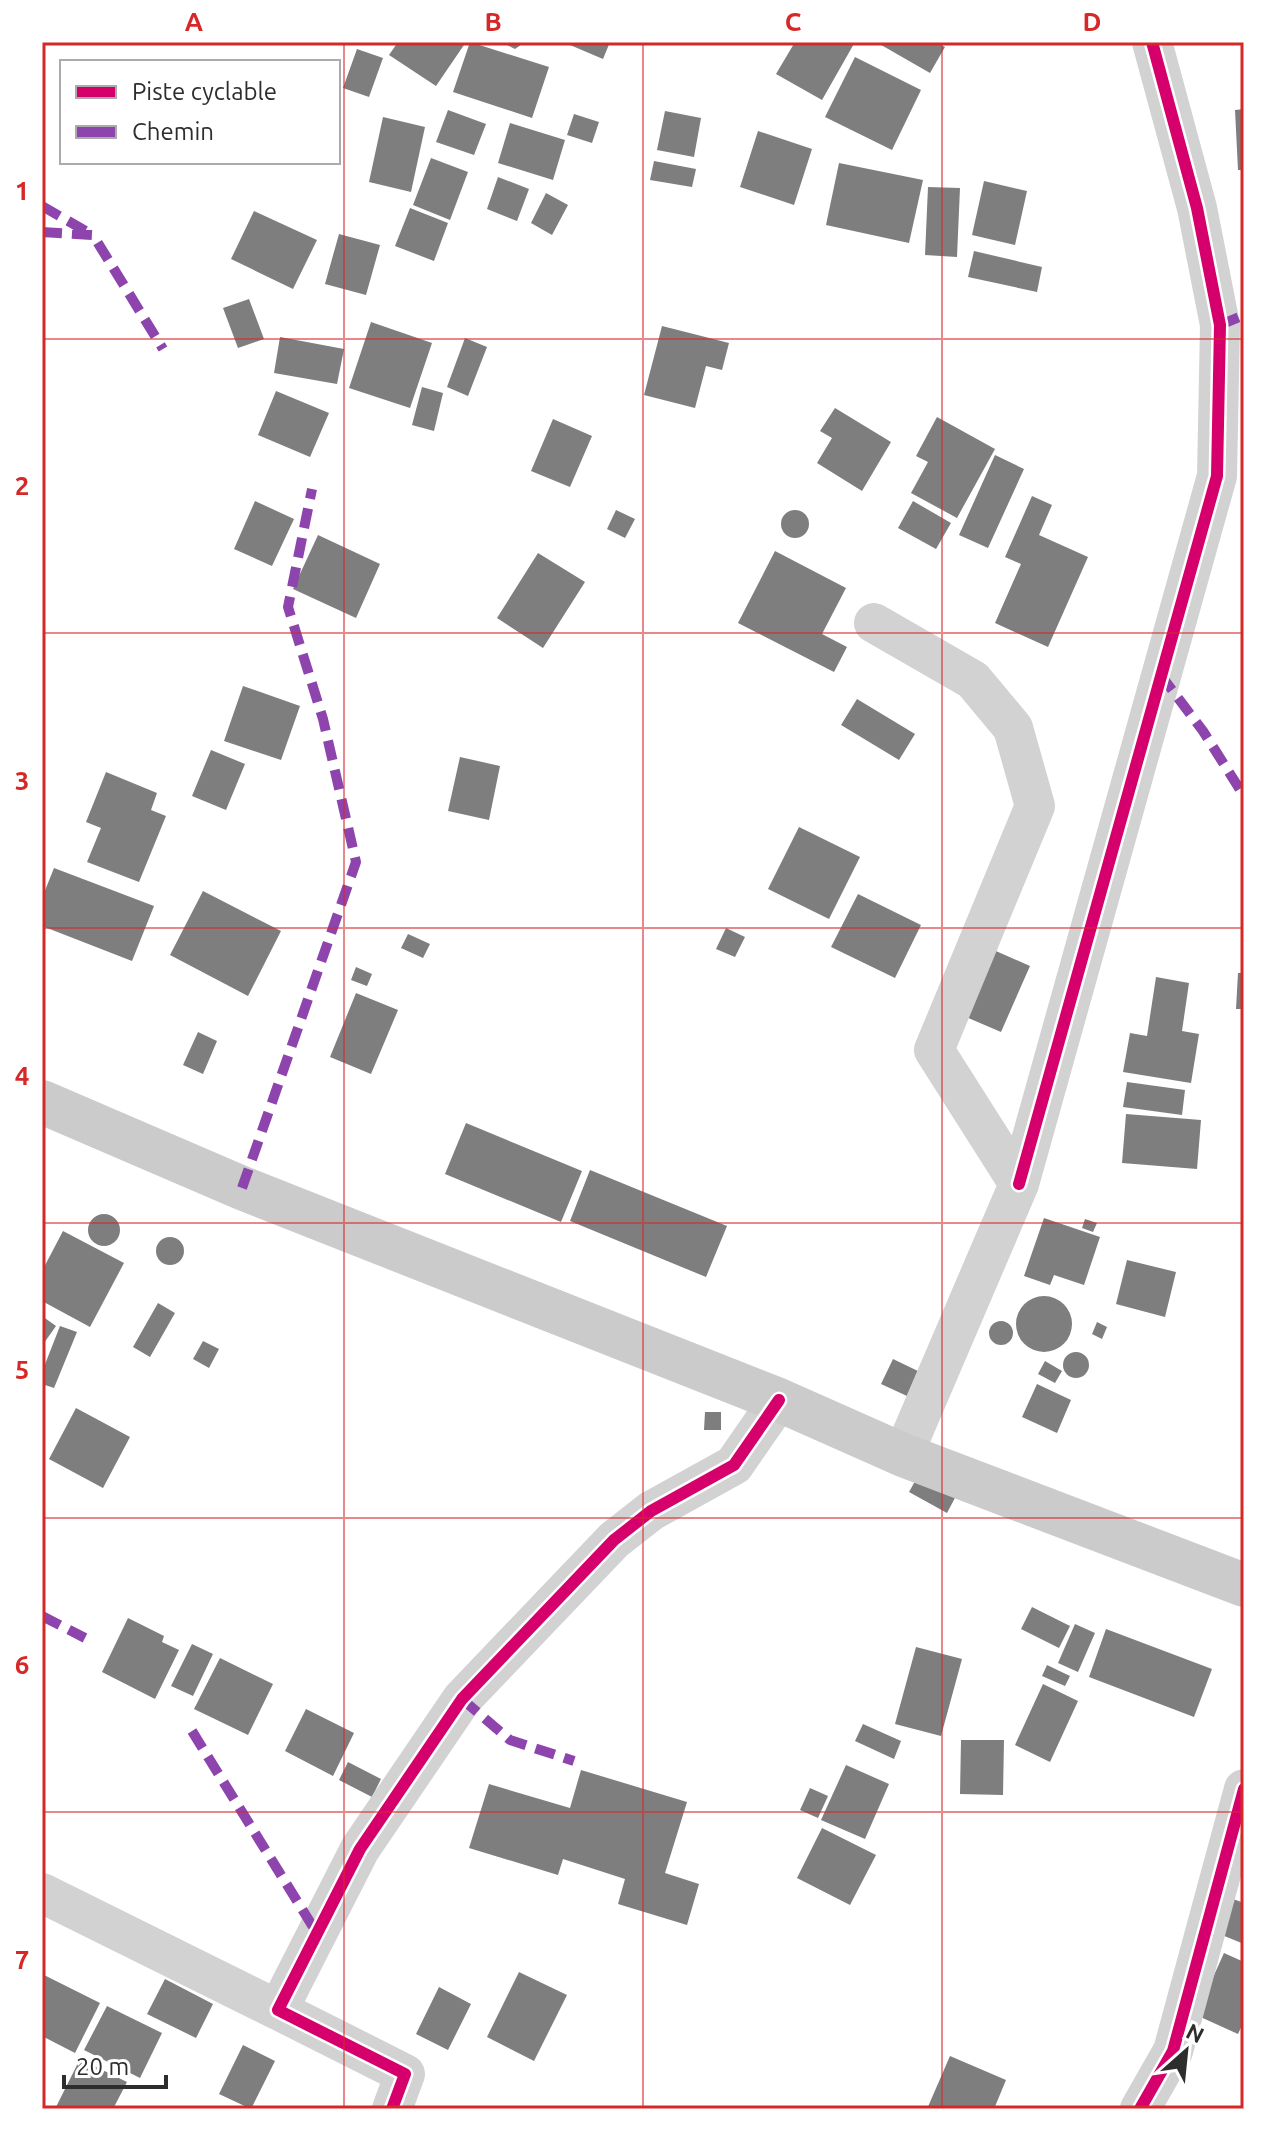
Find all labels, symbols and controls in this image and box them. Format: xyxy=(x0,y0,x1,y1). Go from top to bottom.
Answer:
text: A xyxy=(185,7,204,36)
text: B xyxy=(484,7,502,36)
text: C xyxy=(785,7,802,36)
text: D xyxy=(1083,7,1101,36)
legend xyxy=(60,60,340,164)
text: Piste cyclable xyxy=(132,78,277,105)
text: Chemin xyxy=(132,118,214,145)
text: 1 xyxy=(15,176,29,205)
text: 2 xyxy=(15,471,29,500)
text: 3 xyxy=(15,766,29,795)
text: 4 xyxy=(15,1061,29,1090)
text: 5 xyxy=(15,1355,29,1384)
text: 6 xyxy=(15,1650,29,1679)
text: 7 xyxy=(15,1945,29,1974)
north arrow xyxy=(1146,2011,1226,2091)
text: N xyxy=(1182,2018,1208,2048)
scale bar xyxy=(64,2039,166,2089)
text: 20 m xyxy=(76,2053,129,2080)

